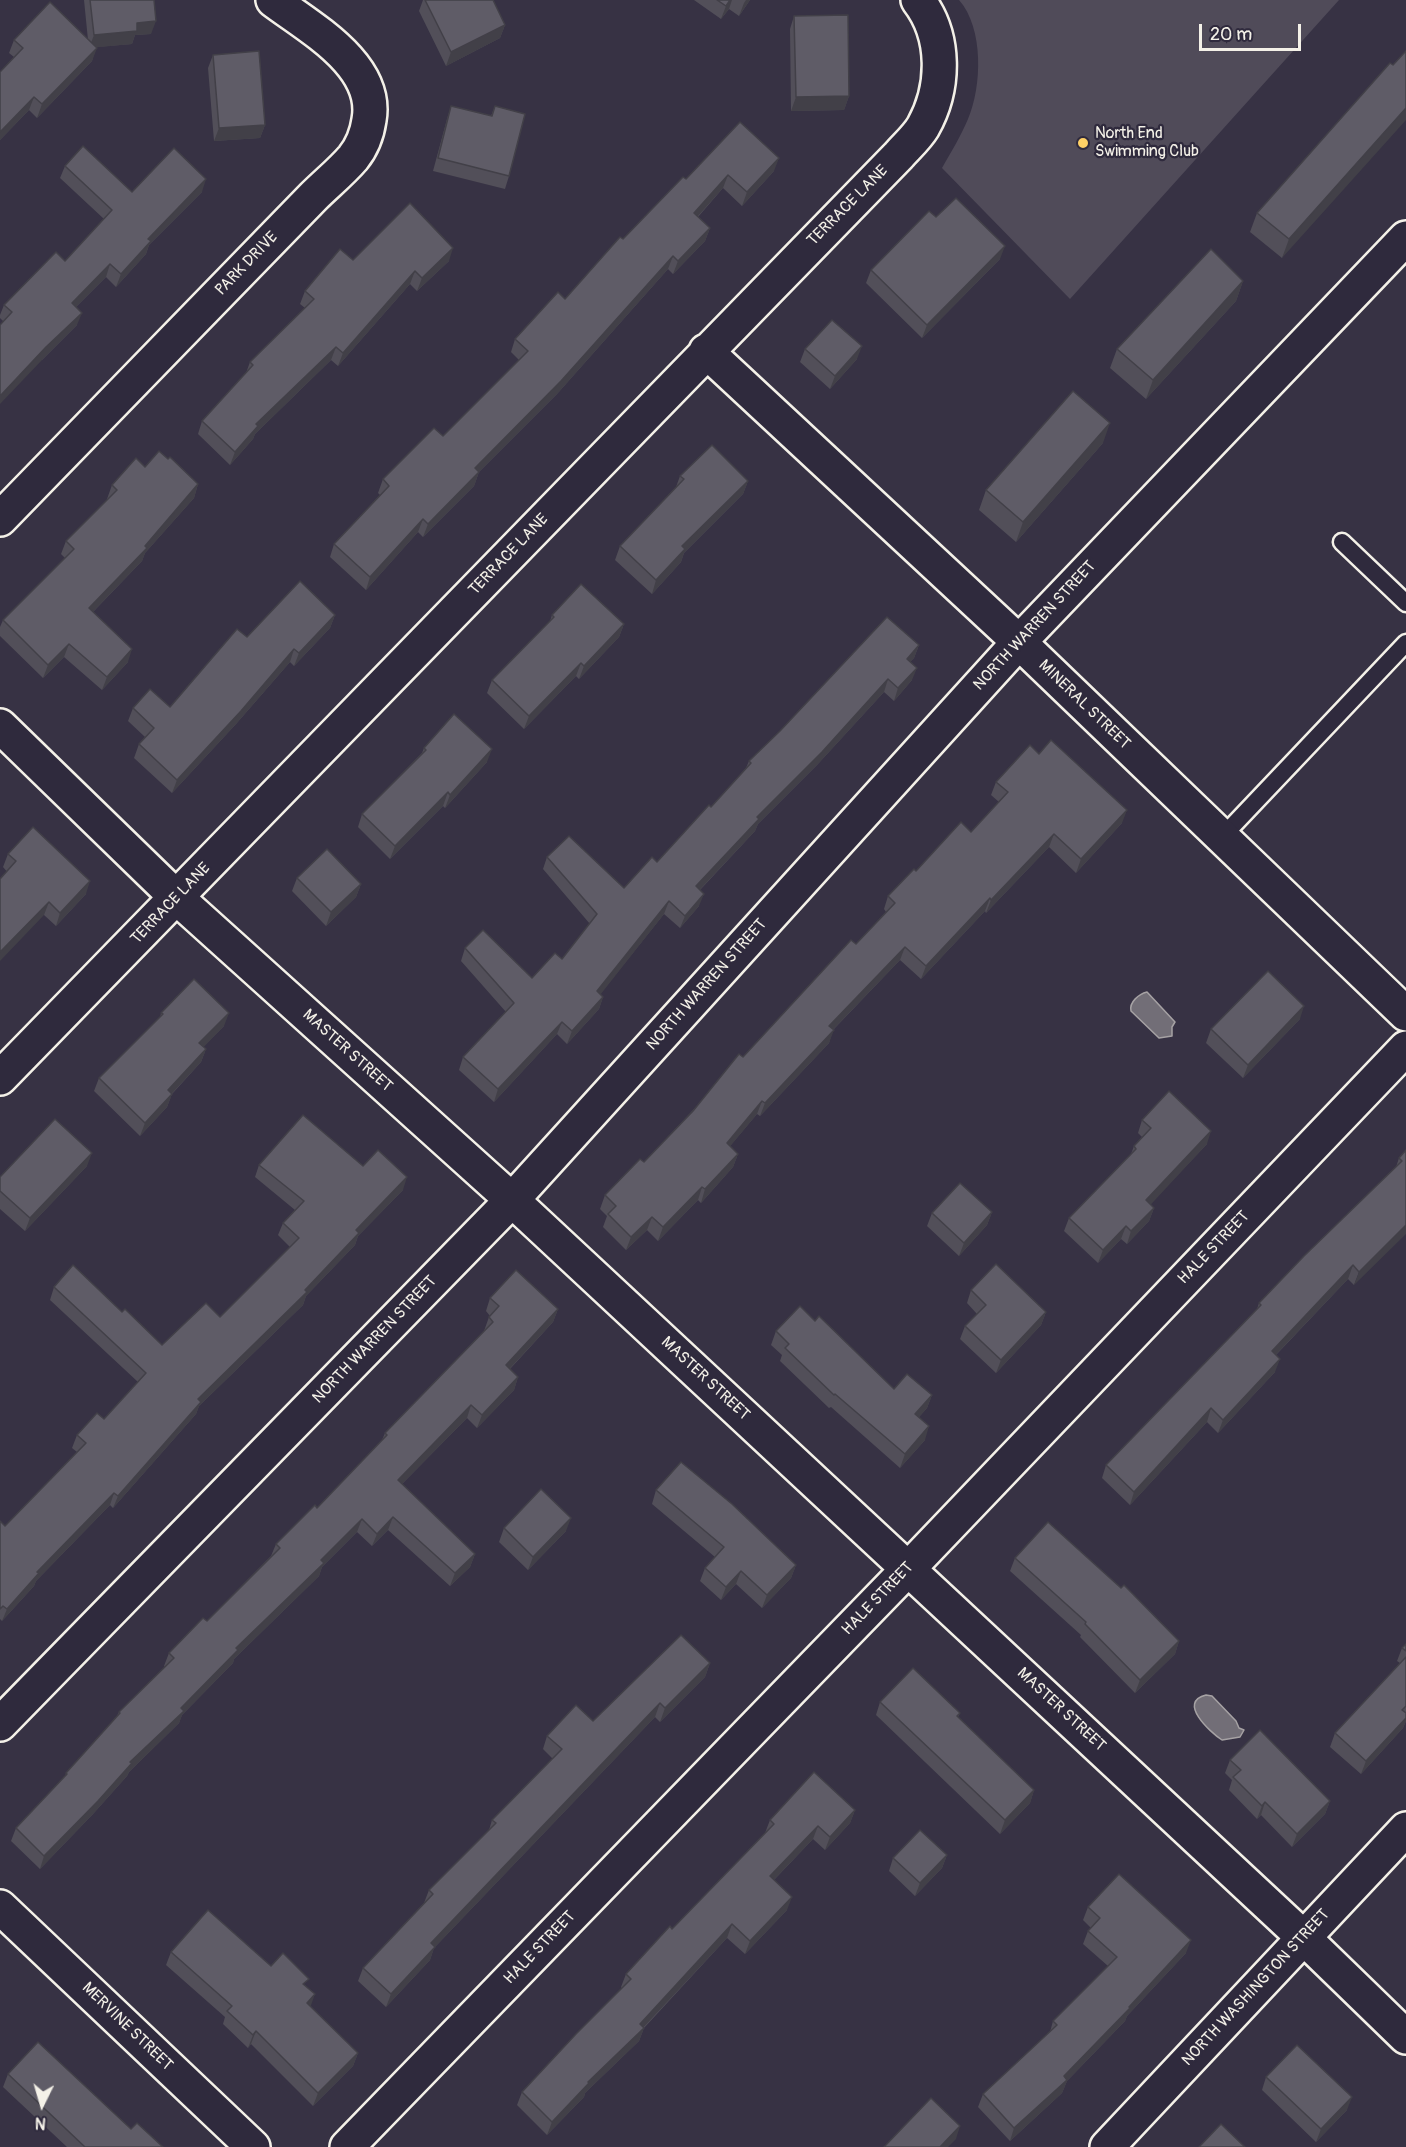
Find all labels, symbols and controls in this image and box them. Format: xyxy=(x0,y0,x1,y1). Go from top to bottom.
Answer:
scale bar xyxy=(1202,12,1304,50)
text: 20 m xyxy=(1210,23,1252,46)
place label: North End Swimming Club xyxy=(1095,124,1199,162)
marker: North End Swimming Club xyxy=(1076,136,1090,150)
street label: TERRACE LANE xyxy=(804,162,892,250)
street label: PARK DRIVE xyxy=(212,228,282,300)
street label: TERRACE LANE xyxy=(465,510,553,600)
street label: NORTH WARREN STREET xyxy=(970,557,1100,695)
street label: MINERAL STREET xyxy=(1034,656,1134,754)
street label: TERRACE LANE xyxy=(127,859,215,949)
street label: NORTH WARREN STREET xyxy=(643,915,771,1055)
street label: MASTER STREET xyxy=(298,1006,396,1096)
street label: HALE STREET xyxy=(1174,1207,1254,1289)
street label: NORTH WARREN STREET xyxy=(309,1272,441,1408)
street label: MASTER STREET xyxy=(657,1333,753,1425)
street label: HALE STREET xyxy=(838,1558,918,1640)
street label: MASTER STREET xyxy=(1013,1664,1109,1756)
street label: NORTH WASHINGTON STREET xyxy=(1178,1906,1334,2070)
street label: HALE STREET xyxy=(500,1907,580,1989)
street label: MERVINE STREET xyxy=(78,1979,176,2075)
north arrow xyxy=(12,2075,72,2135)
text: N xyxy=(34,2112,47,2133)

